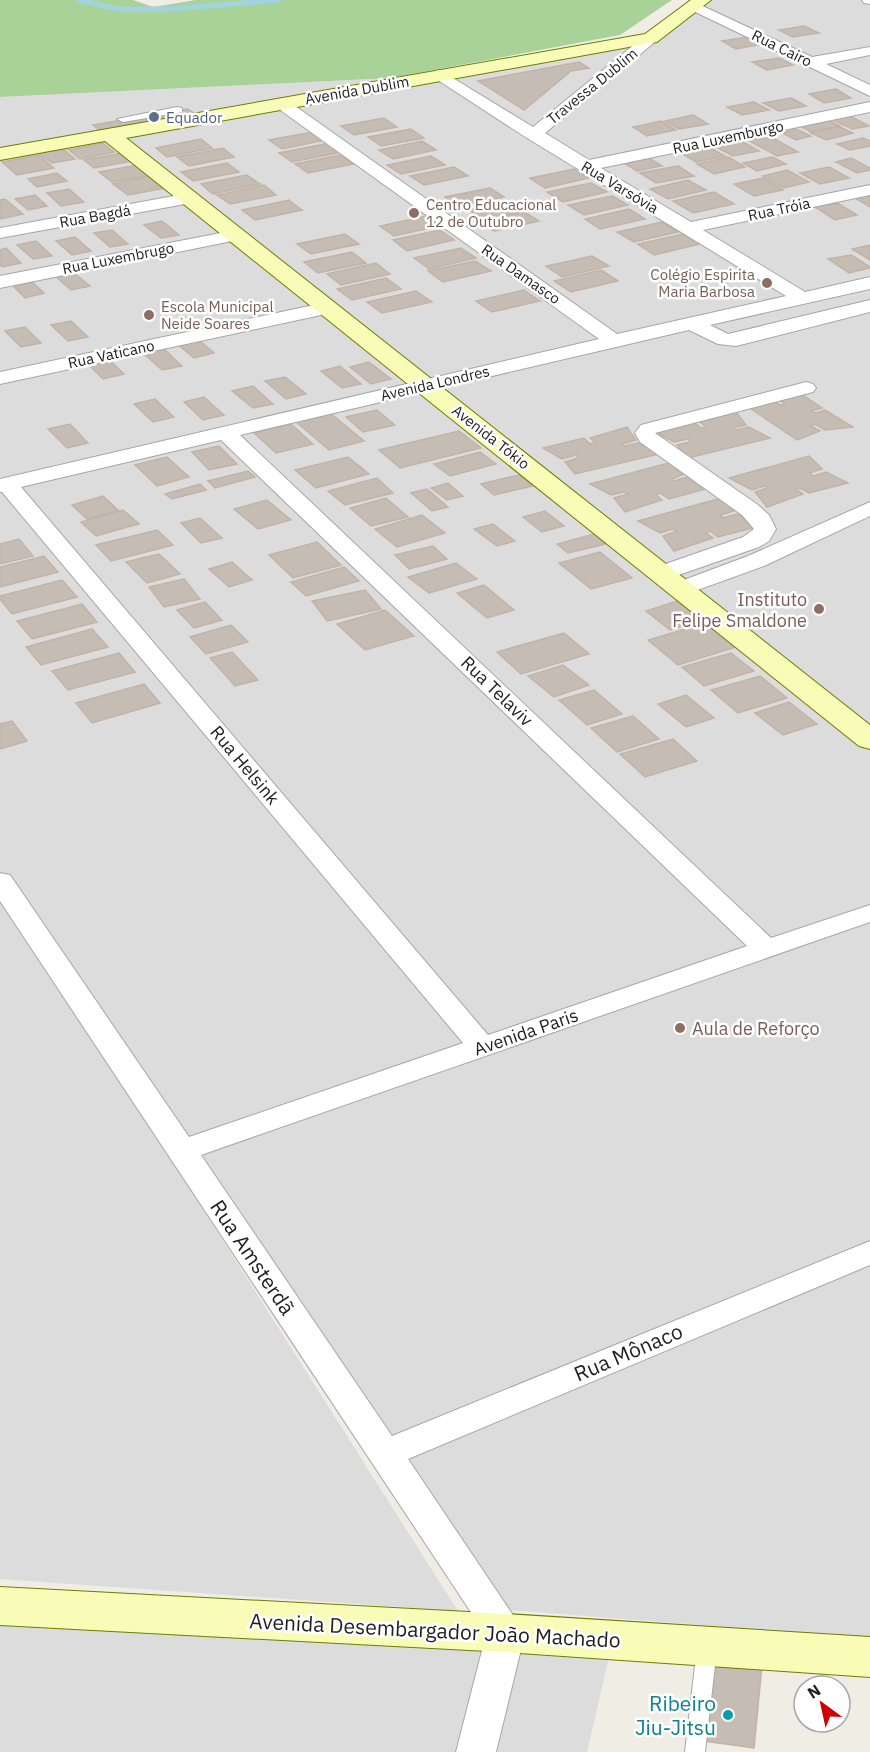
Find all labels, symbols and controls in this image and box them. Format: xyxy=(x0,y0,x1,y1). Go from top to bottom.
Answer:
street label: Rua Cairo xyxy=(749,25,815,71)
street label: Travessa Dublim xyxy=(543,44,641,128)
street label: Avenida Dublim xyxy=(303,71,411,109)
place label: Equador xyxy=(166,108,223,127)
marker: Equador xyxy=(147,110,161,124)
street label: Rua Luxemburgo xyxy=(671,116,785,158)
street label: Rua Varsóvia xyxy=(578,157,662,217)
street label: Rua Tróia xyxy=(746,193,812,225)
place label: Centro Educacional 12 de Outubro xyxy=(426,195,556,231)
street label: Rua Bagdá xyxy=(58,200,132,232)
marker: Centro Educacional 12 de Outubro xyxy=(407,206,421,220)
street label: Rua Luxembrugo xyxy=(61,238,175,278)
street label: Rua Damasco xyxy=(478,240,564,308)
place label: Colégio Espirita Maria Barbosa xyxy=(650,265,755,301)
marker: Colégio Espirita Maria Barbosa xyxy=(760,276,774,290)
place label: Escola Municipal Neide Soares xyxy=(161,297,274,333)
marker: Escola Municipal Neide Soares xyxy=(142,308,156,322)
street label: Rua Vaticano xyxy=(66,336,156,372)
street label: Avenida Londres xyxy=(379,361,491,405)
street label: Avenida Tókio xyxy=(448,401,534,473)
place label: Instituto Felipe Smaldone xyxy=(672,588,807,632)
marker: Instituto Felipe Smaldone xyxy=(812,602,826,616)
street label: Rua Telaviv xyxy=(456,651,538,731)
street label: Rua Helsink xyxy=(205,721,285,810)
street label: Avenida Paris xyxy=(471,1003,581,1061)
place label: Aula de Reforço xyxy=(692,1017,820,1040)
marker: Aula de Reforço xyxy=(673,1021,687,1035)
street label: Rua Amsterdã xyxy=(204,1194,302,1320)
street label: Rua Mônaco xyxy=(569,1317,687,1387)
street label: Avenida Desembargador João Machado xyxy=(249,1606,621,1654)
north arrow xyxy=(792,1674,852,1734)
text: N xyxy=(804,1680,824,1703)
place label: Ribeiro Jiu-Jitsu xyxy=(635,1689,716,1741)
marker: Ribeiro Jiu-Jitsu xyxy=(721,1708,735,1722)

